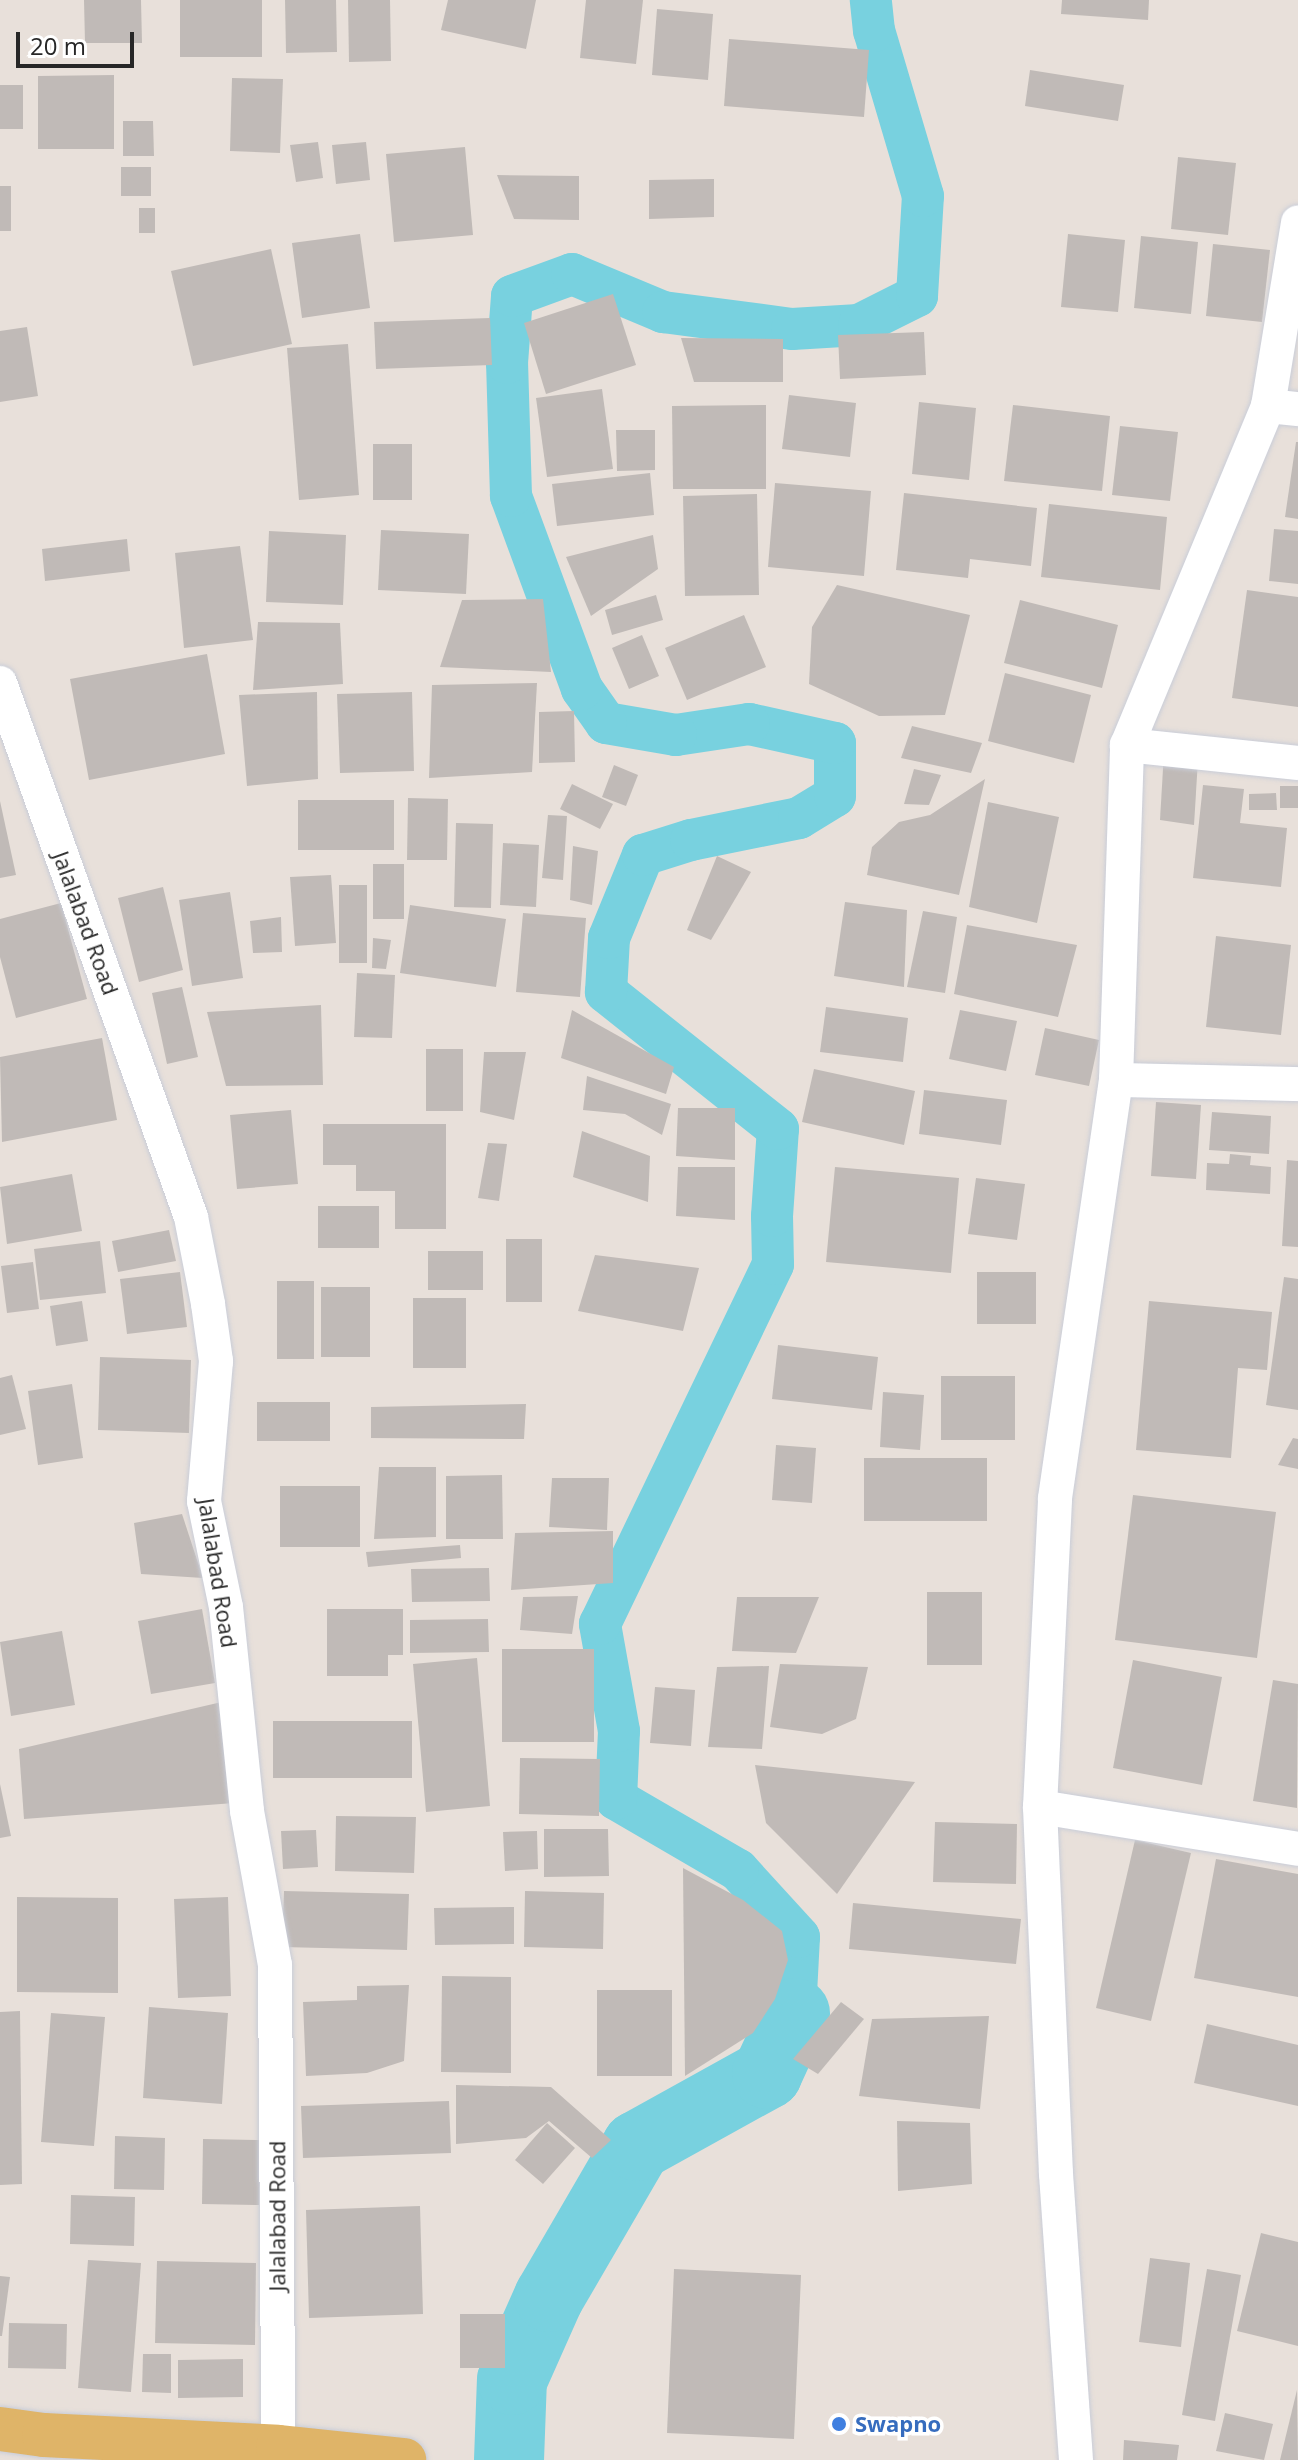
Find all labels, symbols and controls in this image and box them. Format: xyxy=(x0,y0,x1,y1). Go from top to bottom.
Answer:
scale bar xyxy=(20,16,138,66)
text: 20 m xyxy=(30,29,86,62)
street label: Jalalabad Road xyxy=(48,848,124,998)
street label: Jalalabad Road xyxy=(193,1496,243,1650)
street label: Jalalabad Road xyxy=(264,2140,290,2292)
place label: Swapno xyxy=(855,2411,941,2437)
marker: Swapno xyxy=(830,2415,848,2433)

